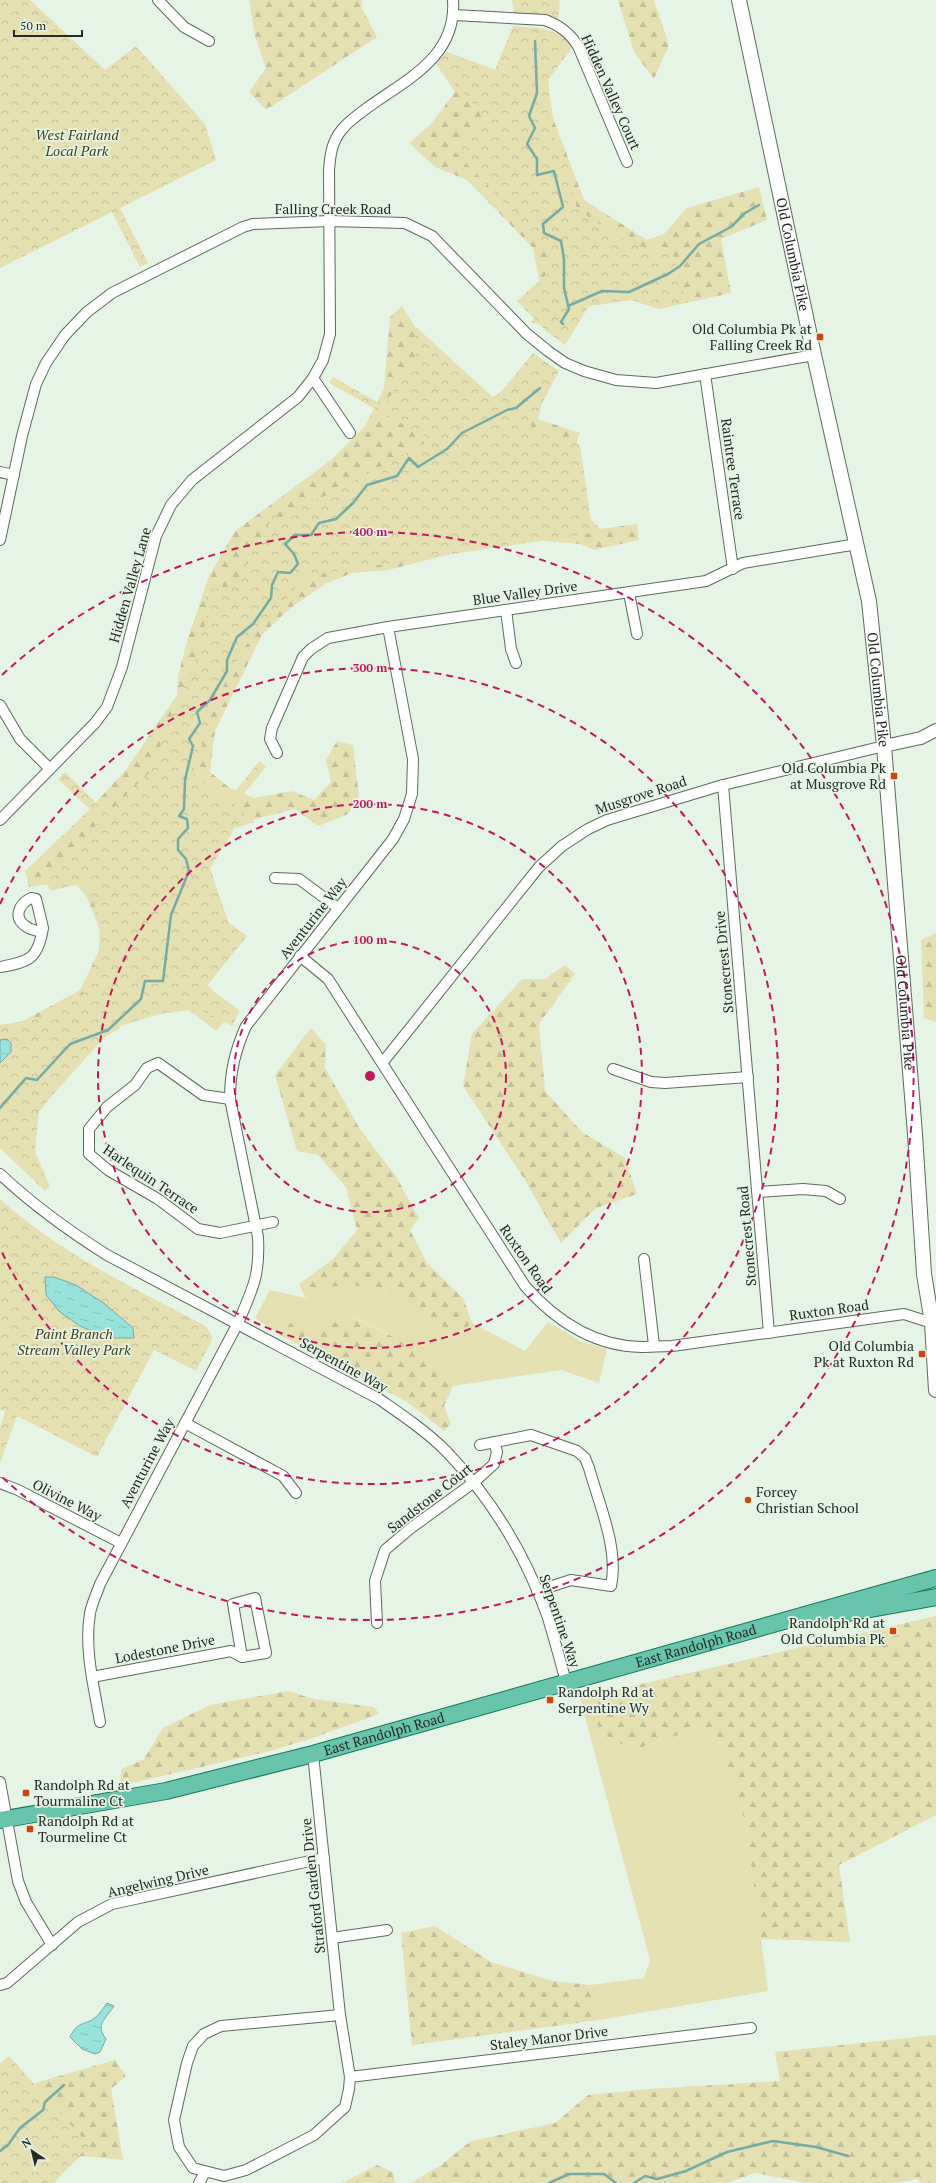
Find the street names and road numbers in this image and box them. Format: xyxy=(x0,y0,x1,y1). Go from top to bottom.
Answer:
street label: Hidden Valley Court xyxy=(577,31,646,153)
street label: Old Columbia Pike xyxy=(772,196,814,313)
street label: Falling Creek Road xyxy=(275,199,392,218)
street label: Raintree Terrace xyxy=(717,417,750,521)
street label: Hidden Valley Lane xyxy=(104,525,155,645)
street label: Blue Valley Drive xyxy=(471,576,578,609)
street label: Old Columbia Pike xyxy=(863,631,894,748)
street label: Musgrove Road xyxy=(593,771,689,818)
street label: Aventurine Way xyxy=(275,872,351,962)
street label: Stonecrest Drive xyxy=(710,910,737,1014)
street label: Old Columbia Pike xyxy=(892,954,920,1071)
street label: Harlequin Terrace xyxy=(100,1140,203,1218)
street label: Stonecrest Road xyxy=(733,1185,760,1287)
street label: Ruxton Road xyxy=(496,1220,557,1297)
street label: Ruxton Road xyxy=(788,1294,870,1324)
street label: Serpentine Way xyxy=(297,1333,392,1397)
street label: Aventurine Way xyxy=(115,1414,179,1511)
street label: Sandstone Court xyxy=(383,1458,477,1537)
street label: Olivine Way xyxy=(29,1474,106,1526)
street label: Serpentine Way xyxy=(536,1572,586,1671)
street label: East Randolph Road xyxy=(633,1619,759,1671)
street label: Lodestone Drive xyxy=(113,1630,216,1668)
street label: East Randolph Road xyxy=(321,1707,447,1760)
street label: Straford Garden Drive xyxy=(296,1817,329,1955)
street label: Angelwing Drive xyxy=(105,1860,210,1901)
street label: Staley Manor Drive xyxy=(489,2021,609,2054)

